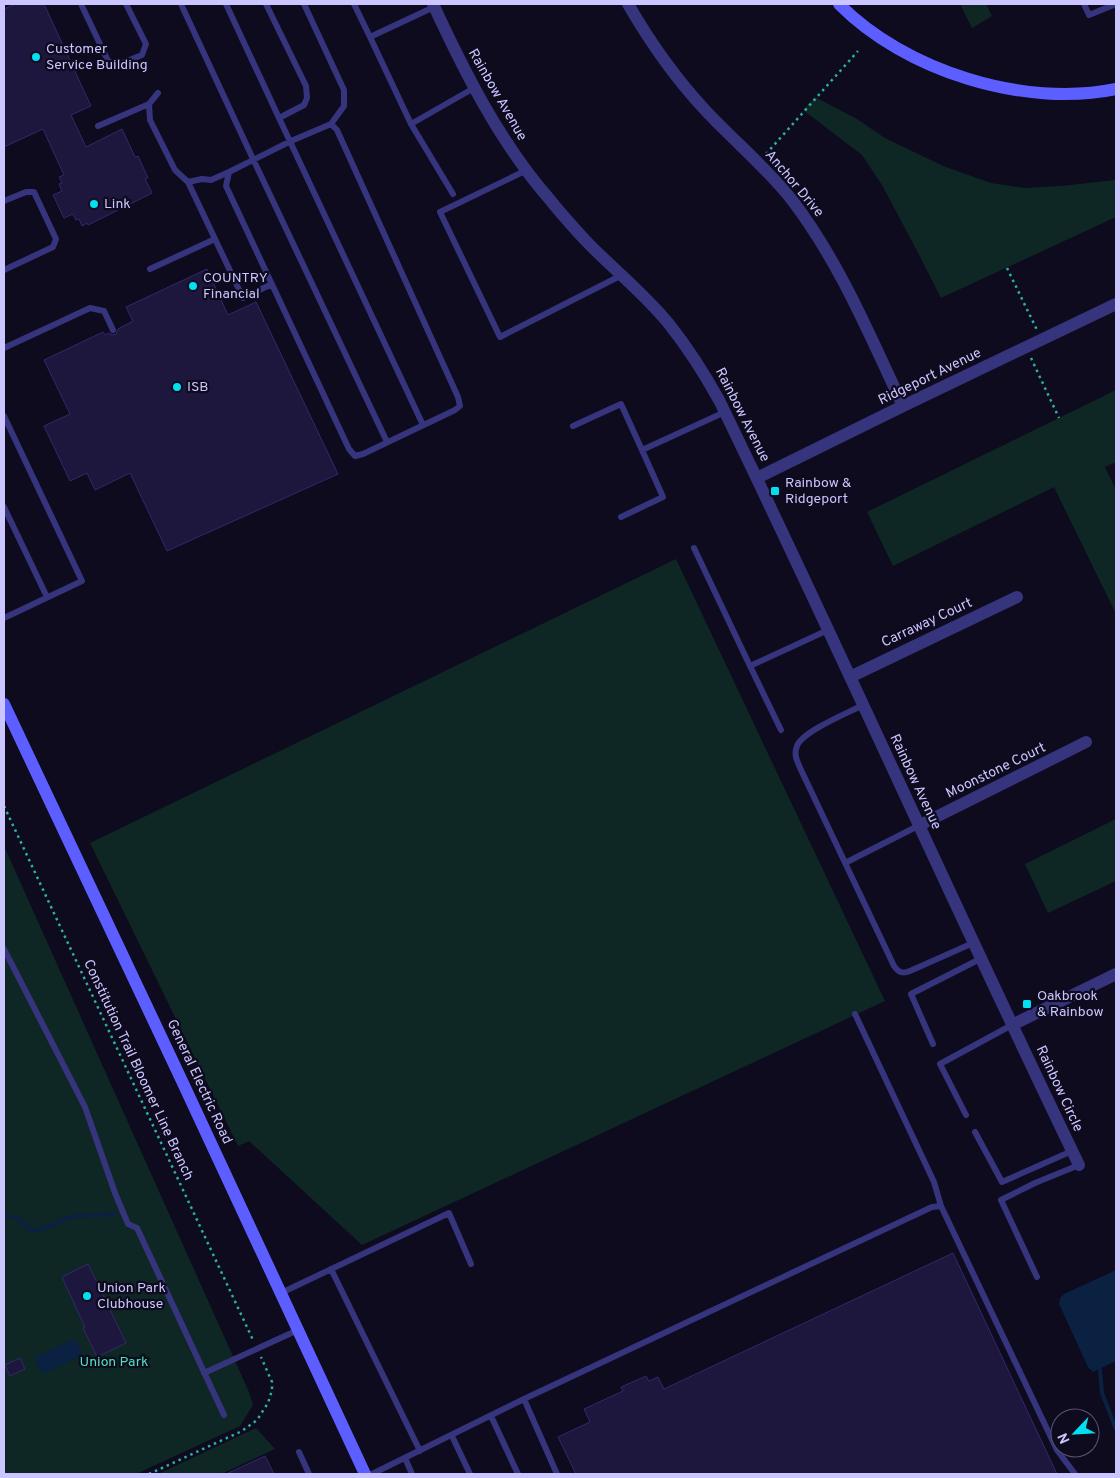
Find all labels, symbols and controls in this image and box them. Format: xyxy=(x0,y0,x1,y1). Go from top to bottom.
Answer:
place label: Customer Service Building xyxy=(46,41,148,74)
street label: Rainbow Avenue xyxy=(464,46,530,144)
marker: Customer Service Building xyxy=(30,51,42,63)
street label: Anchor Drive xyxy=(761,147,827,221)
place label: Link xyxy=(104,196,131,213)
marker: Link xyxy=(88,198,100,210)
place label: COUNTRY Financial xyxy=(203,270,268,303)
marker: COUNTRY Financial xyxy=(187,280,199,292)
street label: Ridgeport Avenue xyxy=(876,345,984,409)
street label: Rainbow Avenue xyxy=(711,365,773,465)
place label: ISB xyxy=(187,379,209,396)
marker: ISB xyxy=(171,381,183,393)
place label: Rainbow & Ridgeport xyxy=(785,475,852,508)
marker: Rainbow & Ridgeport xyxy=(769,485,781,497)
street label: Carraway Court xyxy=(879,595,975,651)
street label: Rainbow Avenue xyxy=(885,732,945,832)
street label: Moonstone Court xyxy=(943,739,1049,803)
street label: Constitution Trail Bloomer Line Branch xyxy=(79,957,197,1183)
place label: Oakbrook & Rainbow xyxy=(1037,988,1104,1021)
marker: Oakbrook & Rainbow xyxy=(1021,998,1033,1010)
street label: General Electric Road xyxy=(163,1017,235,1147)
street label: Rainbow Circle xyxy=(1032,1043,1086,1135)
place label: Union Park Clubhouse xyxy=(97,1280,166,1313)
marker: Union Park Clubhouse xyxy=(81,1290,93,1302)
park label: Union Park xyxy=(80,1354,148,1371)
north arrow xyxy=(1050,1408,1100,1458)
text: N xyxy=(1055,1430,1074,1446)

